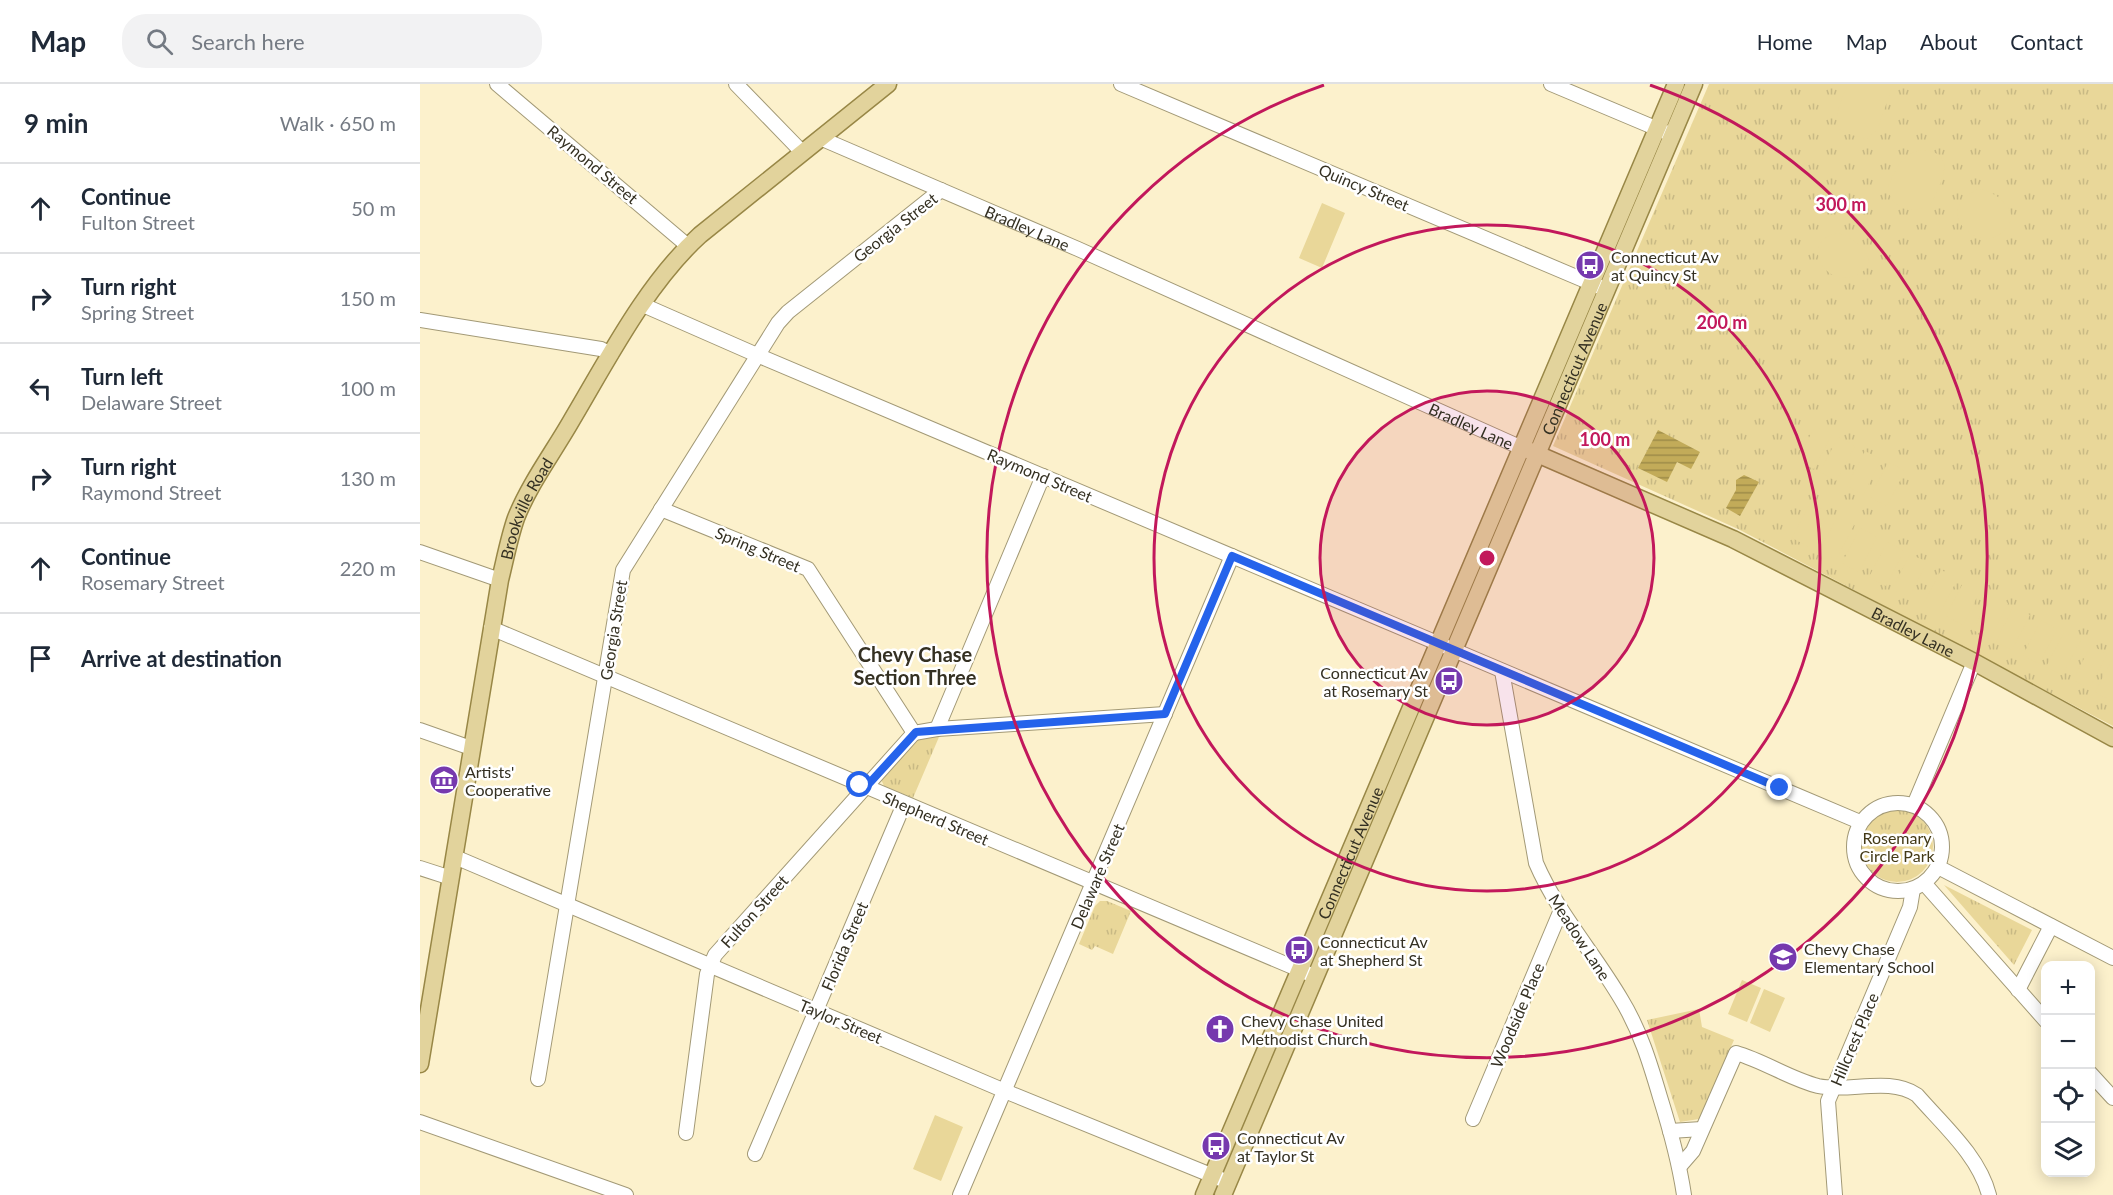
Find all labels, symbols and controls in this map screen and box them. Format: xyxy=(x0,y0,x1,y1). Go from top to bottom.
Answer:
search box xyxy=(122,14,542,68)
text: Map xyxy=(30,24,86,58)
icon: search xyxy=(143,25,176,58)
text: Search here xyxy=(191,28,305,55)
text: Home xyxy=(1757,29,1813,54)
text: Map xyxy=(1846,29,1887,54)
text: About xyxy=(1920,29,1977,54)
text: Contact xyxy=(2010,29,2083,54)
text: 9 min xyxy=(24,107,88,139)
text: Walk · 650 m xyxy=(280,111,396,135)
street label: Raymond Street xyxy=(544,121,642,208)
street label: Quincy Street xyxy=(1316,159,1412,215)
text: Continue xyxy=(81,183,171,210)
street label: Georgia Street xyxy=(849,188,941,266)
icon: ahead xyxy=(24,192,57,225)
text: 300 m xyxy=(1816,193,1866,215)
text: 50 m xyxy=(351,196,396,220)
street label: Bradley Lane xyxy=(982,201,1073,254)
text: Fulton Street xyxy=(81,210,195,234)
place label: Connecticut Av at Quincy St xyxy=(1611,247,1719,284)
bus stop icon: Connecticut Av at Quincy St xyxy=(1574,249,1606,281)
text: Turn right xyxy=(81,273,176,300)
icon: right xyxy=(24,282,57,315)
text: 150 m xyxy=(340,286,396,310)
street label: Connecticut Avenue xyxy=(1537,299,1610,437)
text: Spring Street xyxy=(81,300,194,324)
text: 200 m xyxy=(1697,311,1747,333)
text: Turn left xyxy=(81,363,163,390)
icon: left xyxy=(24,372,57,405)
text: 100 m xyxy=(340,376,396,400)
text: Delaware Street xyxy=(81,390,222,414)
street label: Bradley Lane xyxy=(1426,398,1517,452)
text: 100 m xyxy=(1580,428,1630,450)
street label: Raymond Street xyxy=(985,444,1096,506)
text: Turn right xyxy=(81,453,176,480)
street label: Brookville Road xyxy=(496,454,556,561)
icon: right xyxy=(24,462,57,495)
text: 130 m xyxy=(340,466,396,490)
text: Raymond Street xyxy=(81,480,221,504)
street label: Spring Street xyxy=(713,523,804,576)
text: Continue xyxy=(81,543,171,570)
centre of rings xyxy=(1477,548,1497,568)
icon: ahead xyxy=(24,552,57,585)
text: 220 m xyxy=(340,556,396,580)
text: Rosemary Street xyxy=(81,570,225,594)
street label: Georgia Street xyxy=(596,578,630,681)
street label: Bradley Lane xyxy=(1869,602,1958,660)
icon: arrive xyxy=(24,642,57,675)
district label: Chevy Chase Section Three xyxy=(854,642,977,689)
text: Arrive at destination xyxy=(81,645,282,672)
place label: Connecticut Av at Rosemary St xyxy=(1320,663,1429,700)
bus stop icon: Connecticut Av at Rosemary St xyxy=(1433,665,1465,697)
place label: Artists' Cooperative xyxy=(465,762,551,799)
museum icon: Artists' Cooperative xyxy=(428,764,460,796)
route start xyxy=(846,771,872,797)
route end xyxy=(1766,774,1792,800)
street label: Connecticut Avenue xyxy=(1313,783,1386,922)
street label: Shepherd Street xyxy=(880,787,992,849)
street label: Delaware Street xyxy=(1066,820,1128,932)
park label: Rosemary Circle Park xyxy=(1859,828,1935,865)
street label: Fulton Street xyxy=(716,871,792,951)
street label: Meadow Lane xyxy=(1545,890,1615,984)
street label: Florida Street xyxy=(817,899,871,993)
place label: Connecticut Av at Shepherd St xyxy=(1320,932,1428,969)
bus stop icon: Connecticut Av at Shepherd St xyxy=(1283,934,1315,966)
place label: Chevy Chase Elementary School xyxy=(1804,939,1934,976)
school or university icon: Chevy Chase Elementary School xyxy=(1767,941,1799,973)
street label: Woodside Place xyxy=(1486,960,1548,1070)
map controls xyxy=(2041,961,2095,1177)
button: + xyxy=(2041,961,2095,1015)
street label: Hillcrest Place xyxy=(1826,990,1882,1088)
street label: Taylor Street xyxy=(797,995,886,1047)
place label: Chevy Chase United Methodist Church xyxy=(1241,1011,1384,1048)
church icon: Chevy Chase United Methodist Church xyxy=(1204,1013,1236,1045)
button: − xyxy=(2041,1015,2095,1069)
button: locate xyxy=(2041,1069,2095,1123)
button: layers xyxy=(2041,1123,2095,1177)
place label: Connecticut Av at Taylor St xyxy=(1237,1128,1345,1165)
bus stop icon: Connecticut Av at Taylor St xyxy=(1200,1130,1232,1162)

